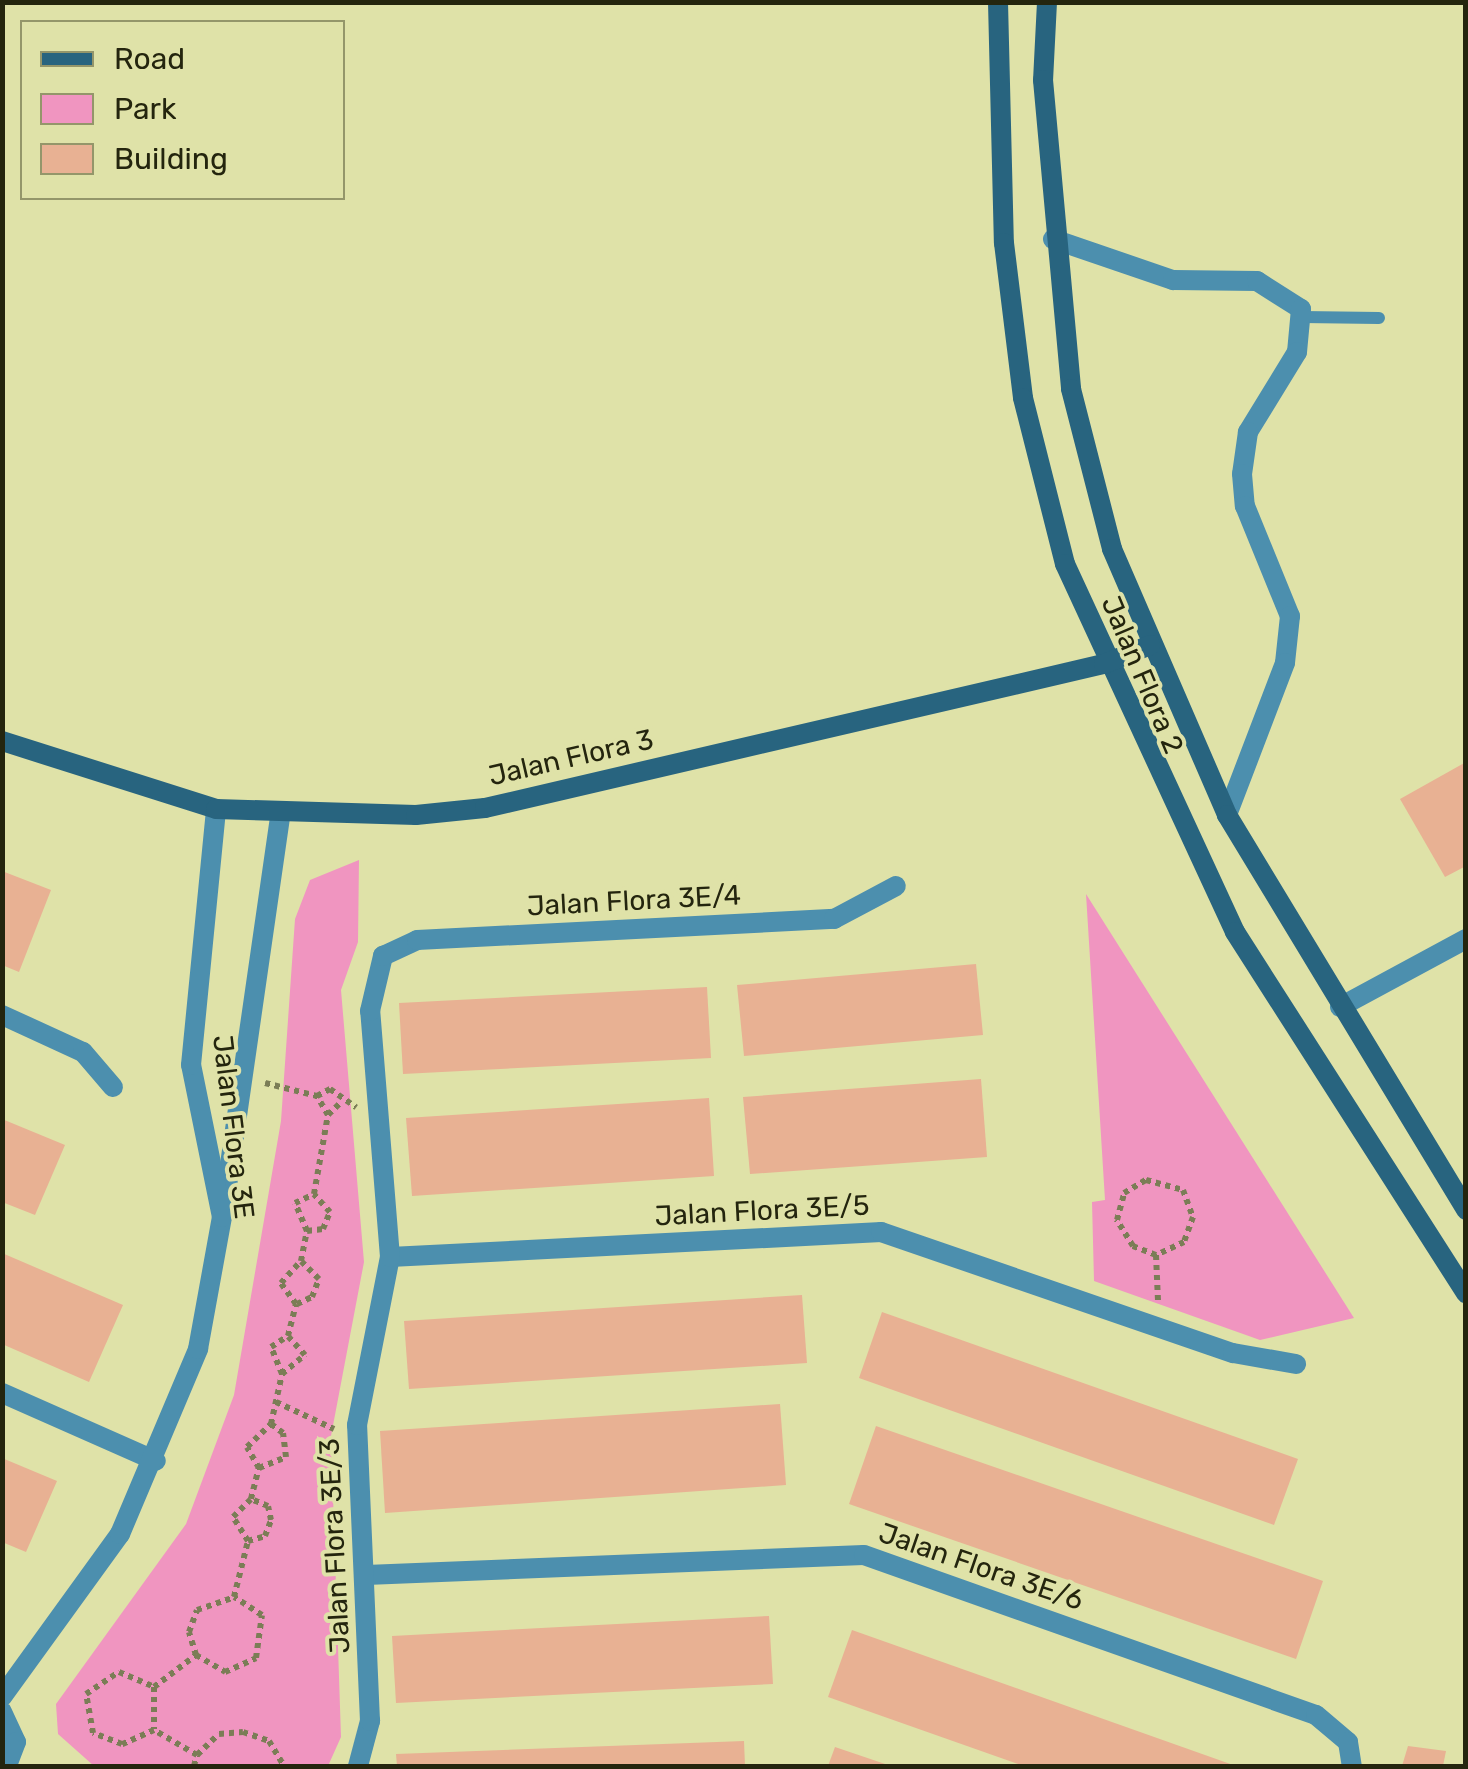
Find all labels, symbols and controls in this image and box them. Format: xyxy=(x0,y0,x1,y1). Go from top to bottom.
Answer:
legend xyxy=(20,20,345,200)
text: Road xyxy=(114,41,185,77)
text: Park xyxy=(114,91,176,127)
text: Building xyxy=(114,141,228,177)
street label: Jalan Flora 2 xyxy=(1094,591,1190,759)
street label: Jalan Flora 3 xyxy=(485,723,657,793)
street label: Jalan Flora 3E/4 xyxy=(526,879,742,923)
street label: Jalan Flora 3E xyxy=(205,1033,261,1221)
street label: Jalan Flora 3E/5 xyxy=(654,1189,870,1233)
street label: Jalan Flora 3E/3 xyxy=(313,1438,357,1654)
street label: Jalan Flora 3E/6 xyxy=(874,1516,1088,1618)

